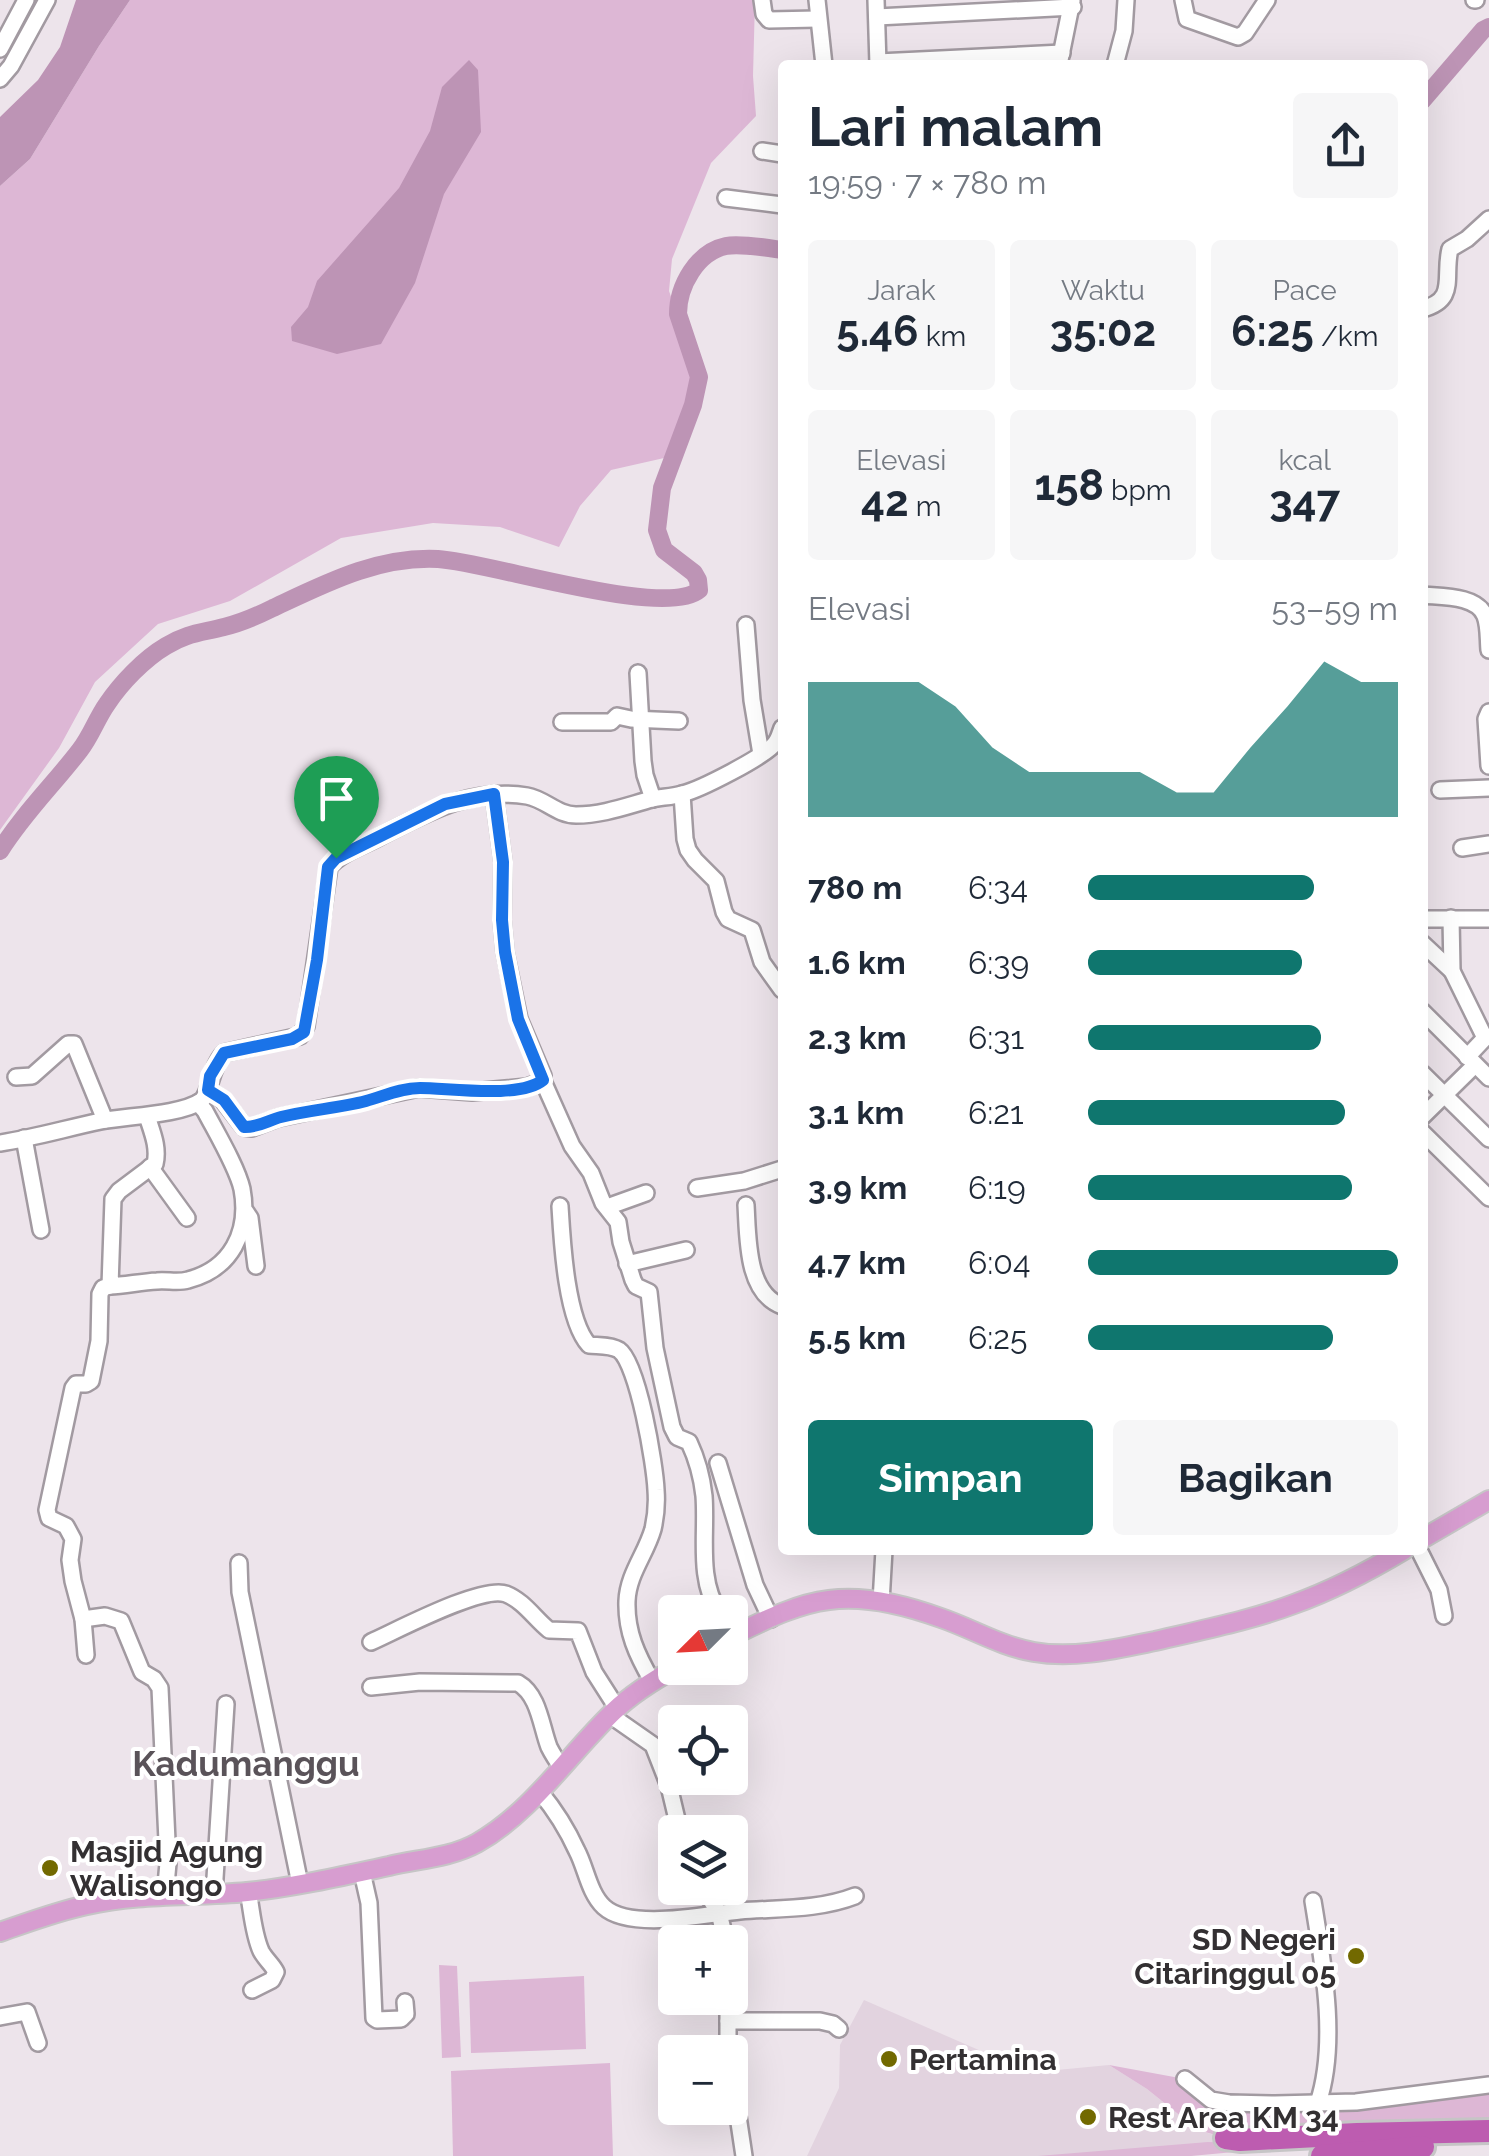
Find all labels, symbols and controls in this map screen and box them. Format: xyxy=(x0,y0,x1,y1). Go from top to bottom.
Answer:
button: share xyxy=(1293,93,1398,198)
text: Lari malam xyxy=(808,94,1103,159)
text: 19:59 · 7 × 780 m xyxy=(808,164,1046,201)
text: Jarak xyxy=(867,274,936,307)
text: Waktu xyxy=(1061,274,1145,307)
text: Pace xyxy=(1273,274,1337,307)
text: 5.46 xyxy=(836,307,919,356)
text: 35:02 xyxy=(1050,307,1156,356)
text: 6:25 xyxy=(1231,307,1314,356)
text: km xyxy=(919,320,966,353)
text: /km xyxy=(1314,320,1378,353)
text: Elevasi xyxy=(856,444,946,477)
text: kcal xyxy=(1278,444,1331,477)
text: 158 xyxy=(1035,461,1104,510)
text: bpm xyxy=(1104,474,1171,507)
text: 42 xyxy=(861,477,909,526)
text: 347 xyxy=(1269,477,1340,526)
text: m xyxy=(909,490,942,523)
text: Elevasi xyxy=(808,590,911,627)
text: 53–59 m xyxy=(1271,590,1398,627)
pin xyxy=(294,756,379,859)
icon: arrive xyxy=(309,771,364,826)
text: 780 m xyxy=(808,869,902,906)
text: 6:34 xyxy=(968,869,1028,906)
text: 1.6 km xyxy=(808,944,906,981)
text: 6:39 xyxy=(968,944,1029,981)
text: 2.3 km xyxy=(808,1019,906,1056)
text: 6:31 xyxy=(968,1019,1024,1056)
text: 3.1 km xyxy=(808,1094,904,1131)
text: 6:21 xyxy=(968,1094,1024,1131)
text: 3.9 km xyxy=(808,1169,907,1206)
text: 6:19 xyxy=(968,1169,1026,1206)
text: 4.7 km xyxy=(808,1244,906,1281)
text: 6:04 xyxy=(968,1244,1030,1281)
text: 5.5 km xyxy=(808,1319,906,1356)
text: 6:25 xyxy=(968,1319,1027,1356)
button: Simpan xyxy=(808,1420,1093,1535)
button: Bagikan xyxy=(1113,1420,1398,1535)
north arrow xyxy=(658,1595,748,1685)
map controls xyxy=(658,1595,748,2125)
button: locate xyxy=(658,1705,748,1795)
district label: Kadumanggu xyxy=(132,1743,360,1784)
button: layers xyxy=(658,1815,748,1905)
place label: Masjid Agung Walisongo xyxy=(70,1834,263,1903)
marker: Masjid Agung Walisongo xyxy=(39,1857,61,1879)
place label: SD Negeri Citaringgul 05 xyxy=(1134,1922,1336,1991)
button: + xyxy=(658,1925,748,2015)
marker: SD Negeri Citaringgul 05 xyxy=(1345,1945,1367,1967)
button: − xyxy=(658,2035,748,2125)
place label: Pertamina xyxy=(909,2042,1057,2077)
marker: Pertamina xyxy=(878,2048,900,2070)
place label: Rest Area KM 34 xyxy=(1108,2100,1339,2135)
marker: Rest Area KM 34 xyxy=(1077,2106,1099,2128)

